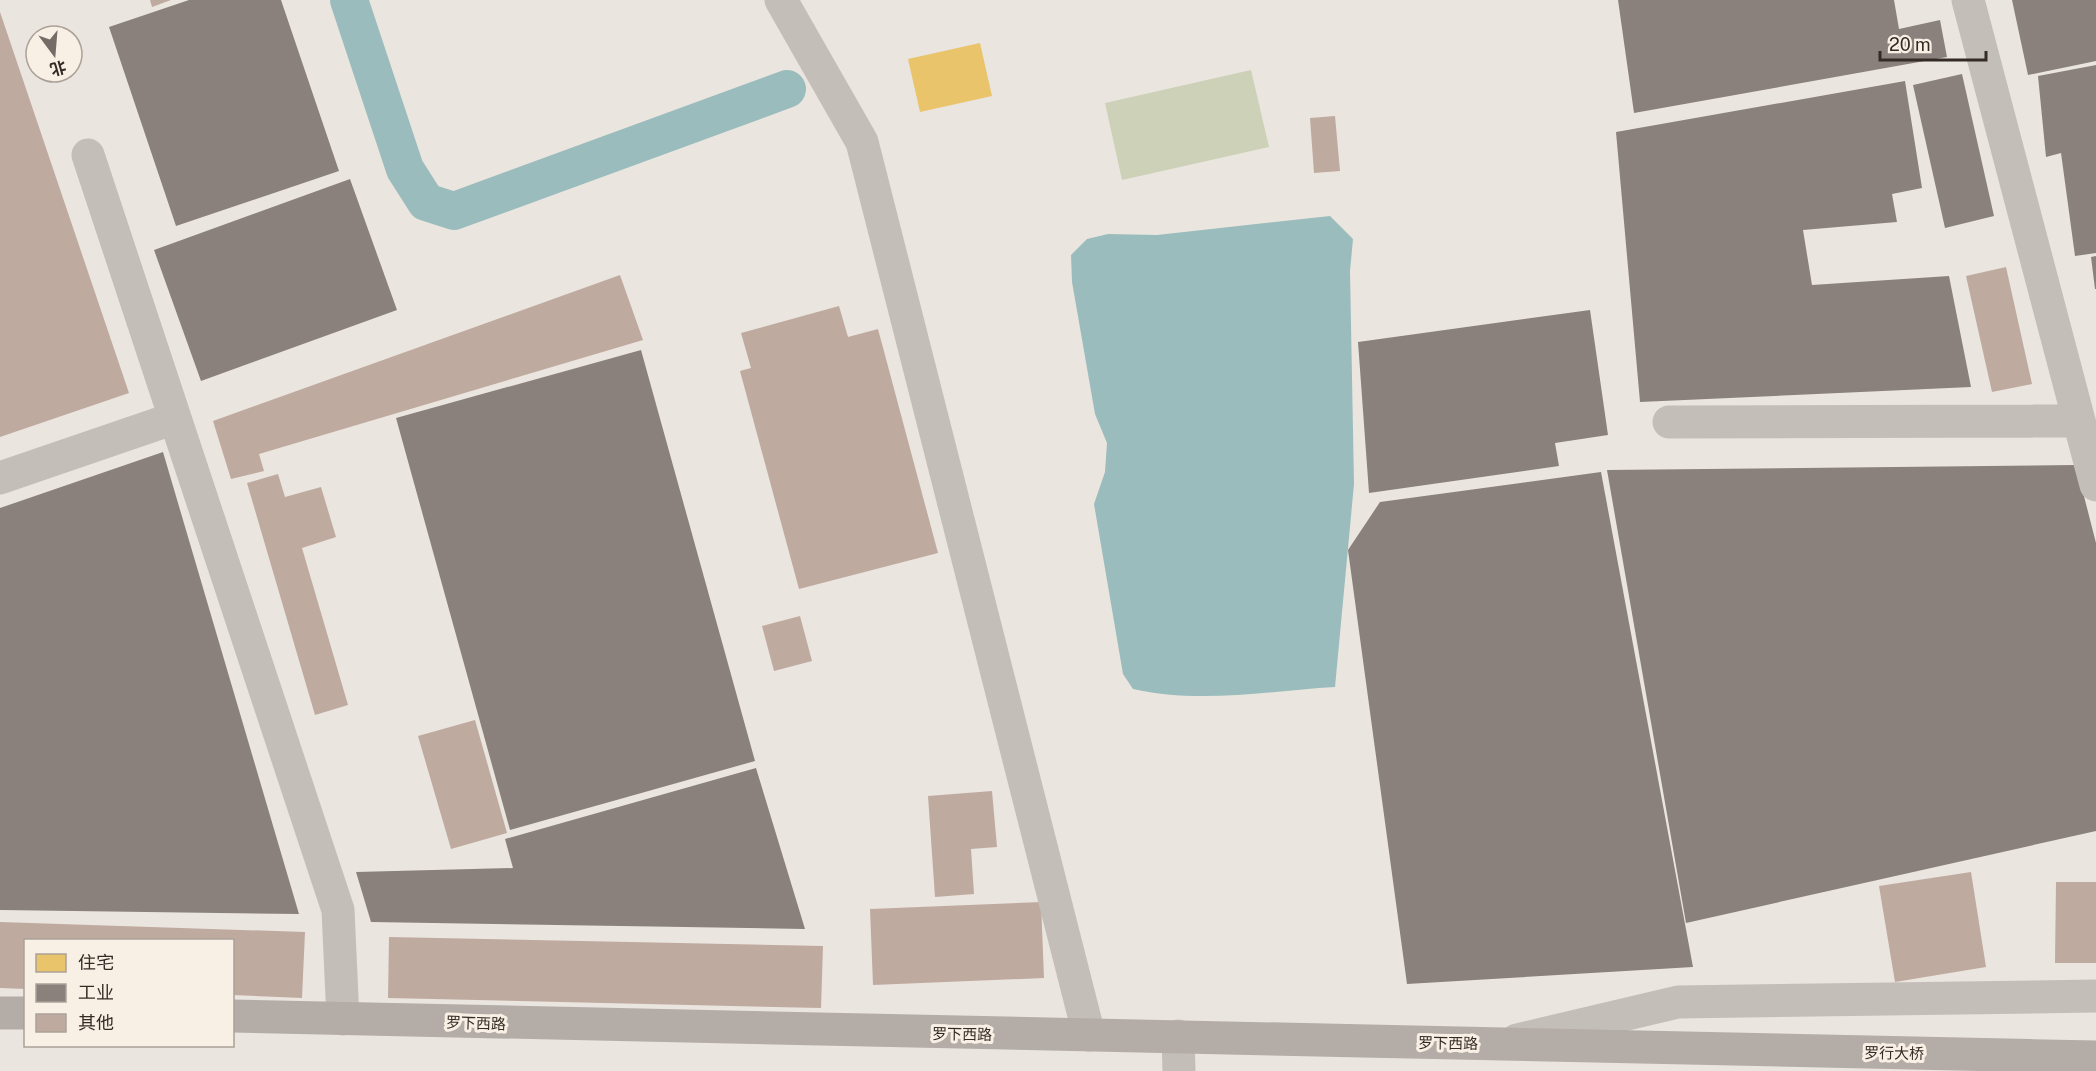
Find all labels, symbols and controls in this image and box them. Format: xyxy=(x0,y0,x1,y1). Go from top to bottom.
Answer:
north arrow xyxy=(24,24,84,84)
scale bar xyxy=(1880,24,1986,62)
text: 20 m xyxy=(1889,34,1931,55)
text: 北 xyxy=(48,57,68,79)
legend xyxy=(24,939,234,1047)
text: 住宅 xyxy=(78,952,114,973)
text: 工业 xyxy=(78,982,114,1003)
text: 其他 xyxy=(78,1012,114,1033)
street label: 罗下西路 xyxy=(446,1013,506,1033)
street label: 罗下西路 xyxy=(932,1025,992,1043)
street label: 罗下西路 xyxy=(1418,1034,1478,1052)
street label: 罗行大桥 xyxy=(1864,1044,1924,1062)

